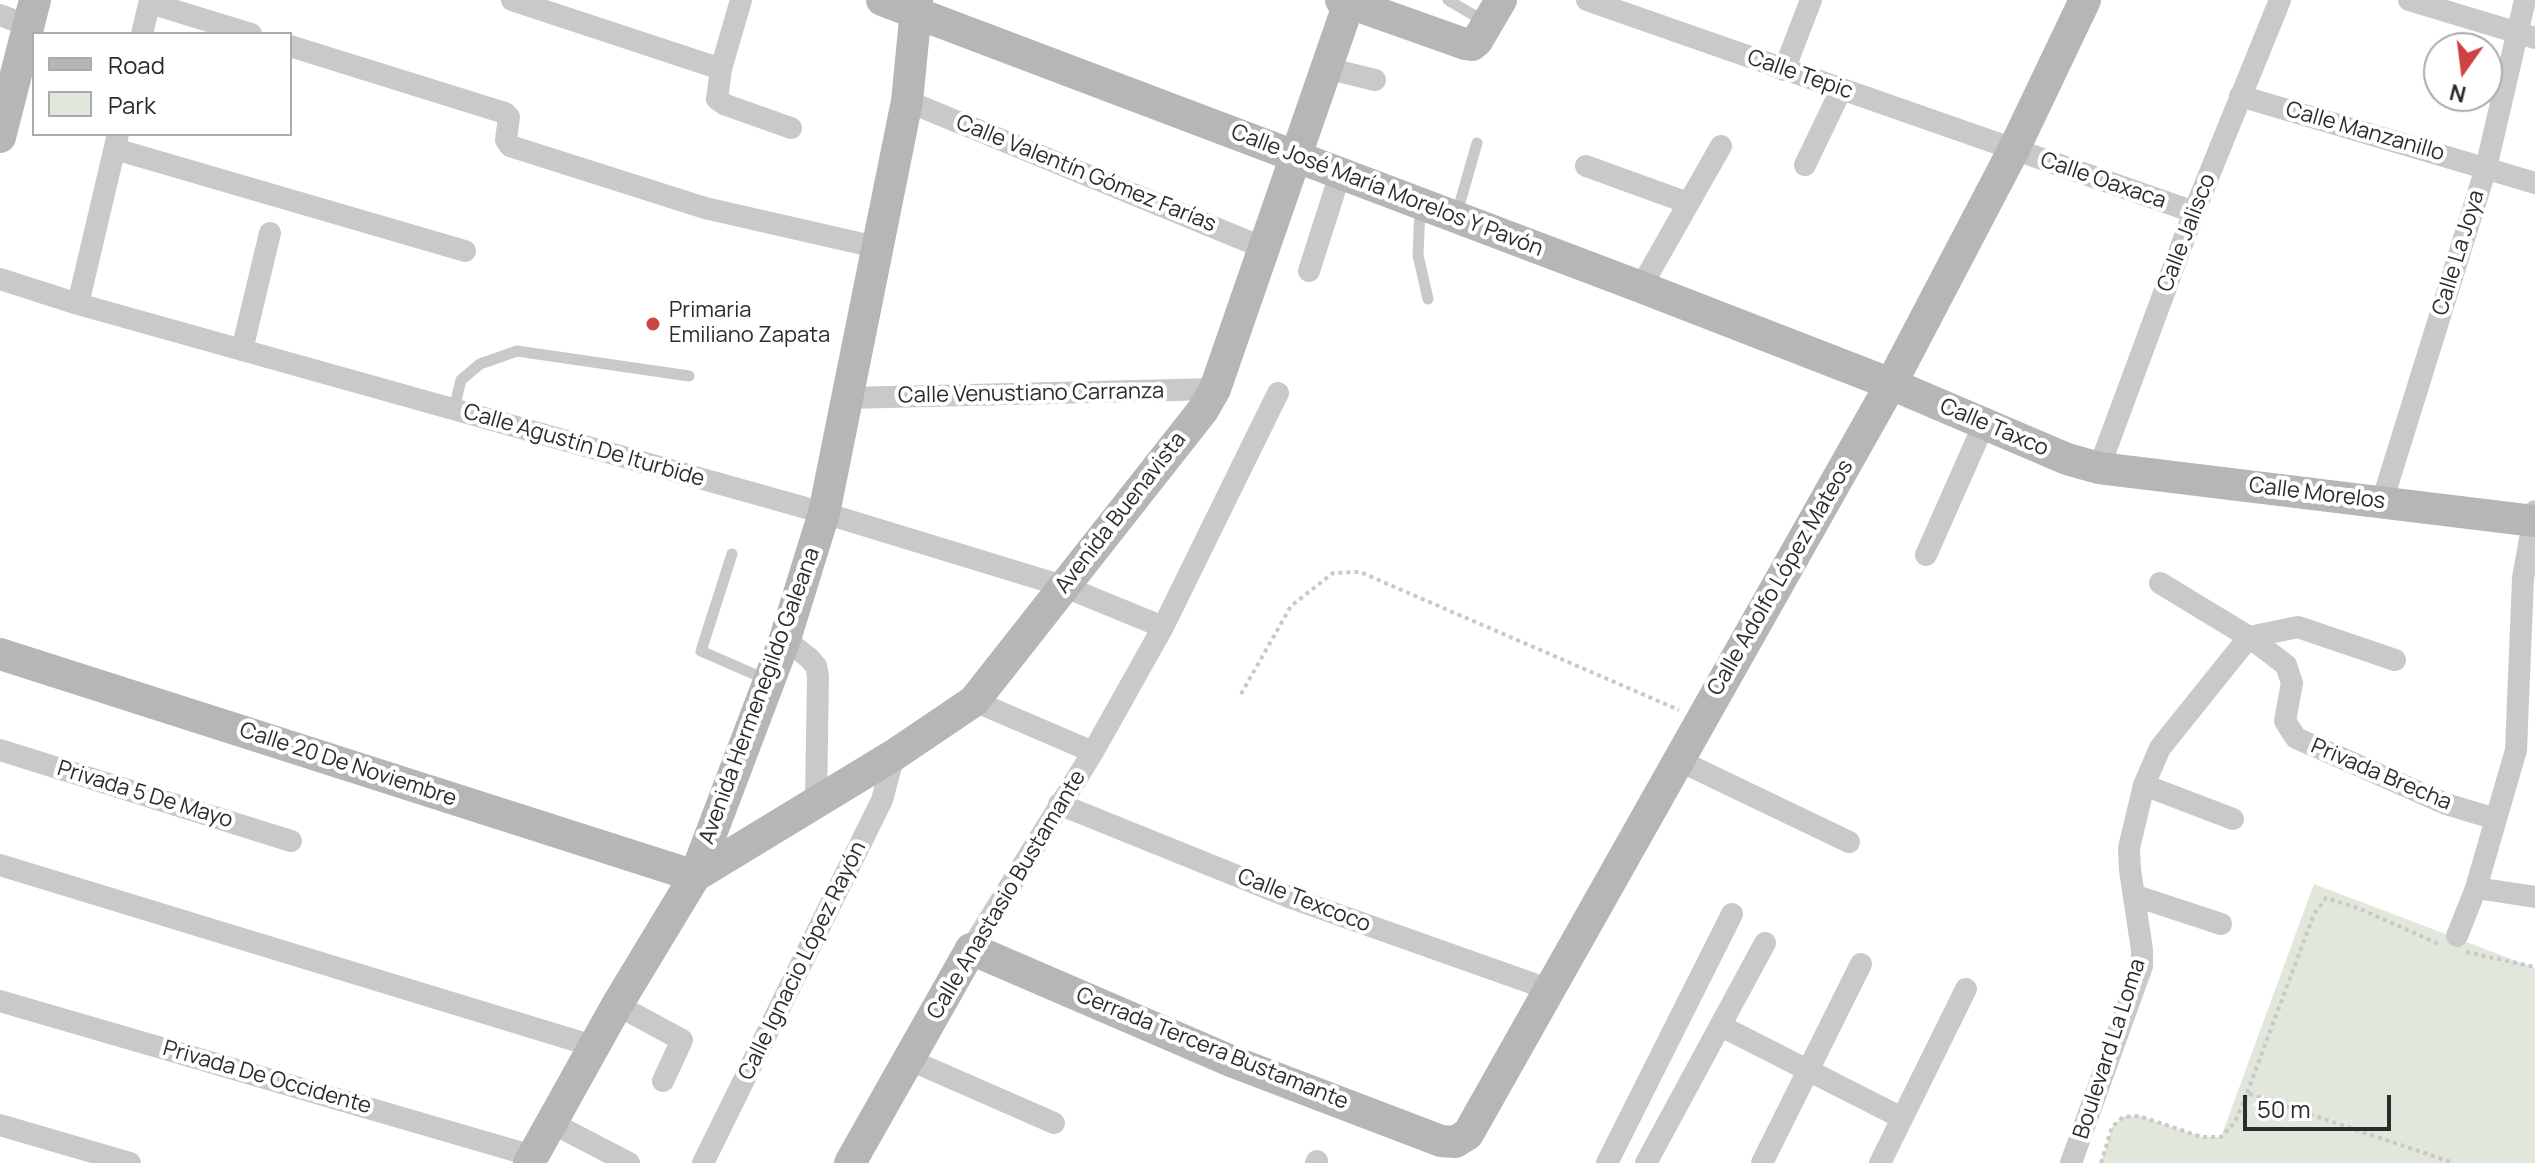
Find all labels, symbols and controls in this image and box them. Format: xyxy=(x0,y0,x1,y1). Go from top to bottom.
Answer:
legend xyxy=(32,32,292,136)
north arrow xyxy=(2423,32,2503,112)
street label: Calle Tepic xyxy=(1744,45,1856,105)
text: Road xyxy=(108,48,165,81)
text: N xyxy=(2446,77,2469,110)
text: Park xyxy=(108,88,156,121)
street label: Calle Manzanillo xyxy=(2283,97,2447,167)
street label: Calle Valentín Gómez Farías xyxy=(952,110,1220,238)
street label: Calle José María Morelos Y Pavón xyxy=(1227,119,1547,263)
street label: Calle Oaxaca xyxy=(2037,147,2169,215)
street label: Calle Jalisco xyxy=(2152,170,2222,296)
street label: Calle La Joya xyxy=(2427,187,2491,319)
place label: Primaria Emiliano Zapata xyxy=(669,298,830,350)
marker: Primaria Emiliano Zapata xyxy=(644,315,662,333)
street label: Calle Venustiano Carranza xyxy=(898,378,1164,410)
street label: Calle Taxco xyxy=(1936,393,2052,463)
street label: Calle Agustín De Iturbide xyxy=(460,399,708,493)
street label: Avenida Buenavista xyxy=(1050,427,1192,599)
street label: Calle Adolfo López Mateos xyxy=(1703,455,1859,701)
street label: Calle Morelos xyxy=(2247,473,2387,515)
street label: Avenida Hermenegildo Galeana xyxy=(694,544,826,848)
street label: Calle 20 De Noviembre xyxy=(236,717,460,813)
street label: Privada Brecha xyxy=(2307,733,2455,817)
street label: Privada 5 De Mayo xyxy=(54,756,236,834)
street label: Calle Anastasio Bustamante xyxy=(922,766,1092,1024)
street label: Calle Ignacio López Rayón xyxy=(734,837,872,1085)
street label: Calle Texcoco xyxy=(1234,864,1374,938)
street label: Boulevard La Loma xyxy=(2068,956,2152,1142)
street label: Cerrada Tercera Bustamante xyxy=(1072,982,1352,1116)
street label: Privada De Occidente xyxy=(160,1036,374,1120)
scale bar xyxy=(2247,1079,2395,1129)
text: 50 m xyxy=(2257,1092,2311,1125)

